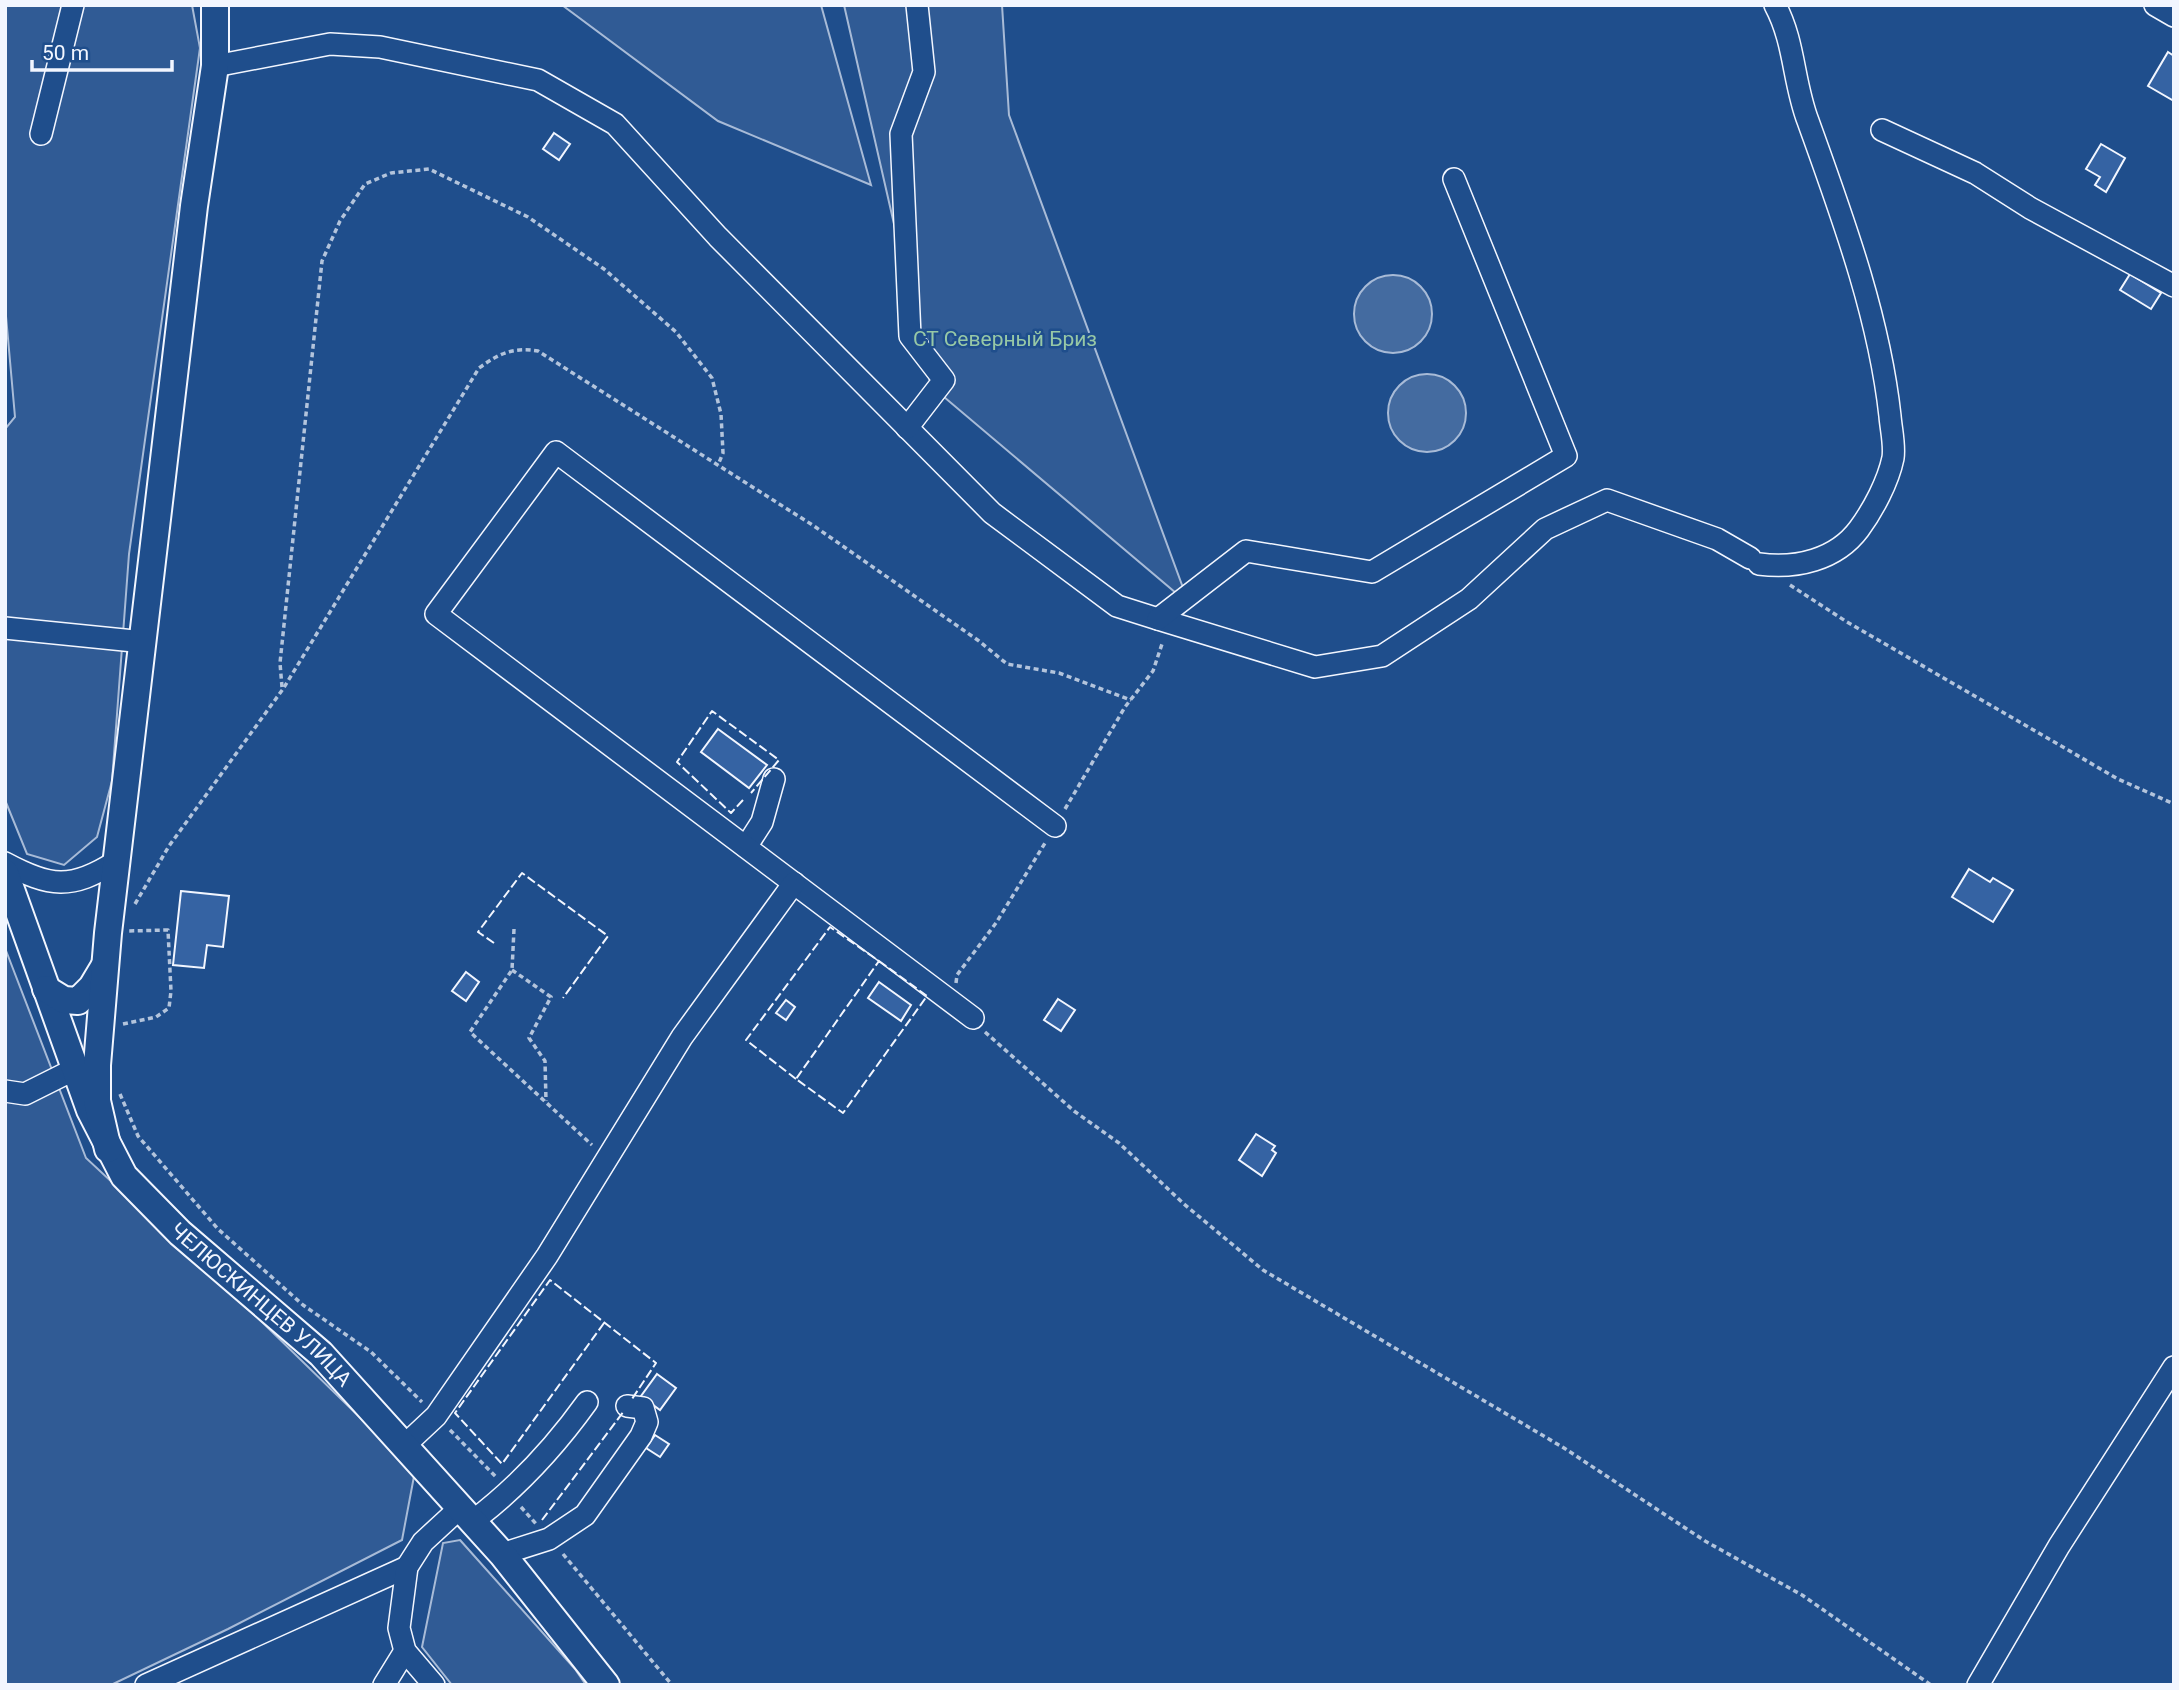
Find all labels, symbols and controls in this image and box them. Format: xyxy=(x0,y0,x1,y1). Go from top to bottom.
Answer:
scale bar xyxy=(32,28,172,72)
text: 50 m xyxy=(42,41,89,65)
park label: СТ Северный Бриз xyxy=(913,327,1097,351)
street label: ЧЕЛЮСКИНЦЕВ УЛИЦА xyxy=(165,1218,357,1392)

